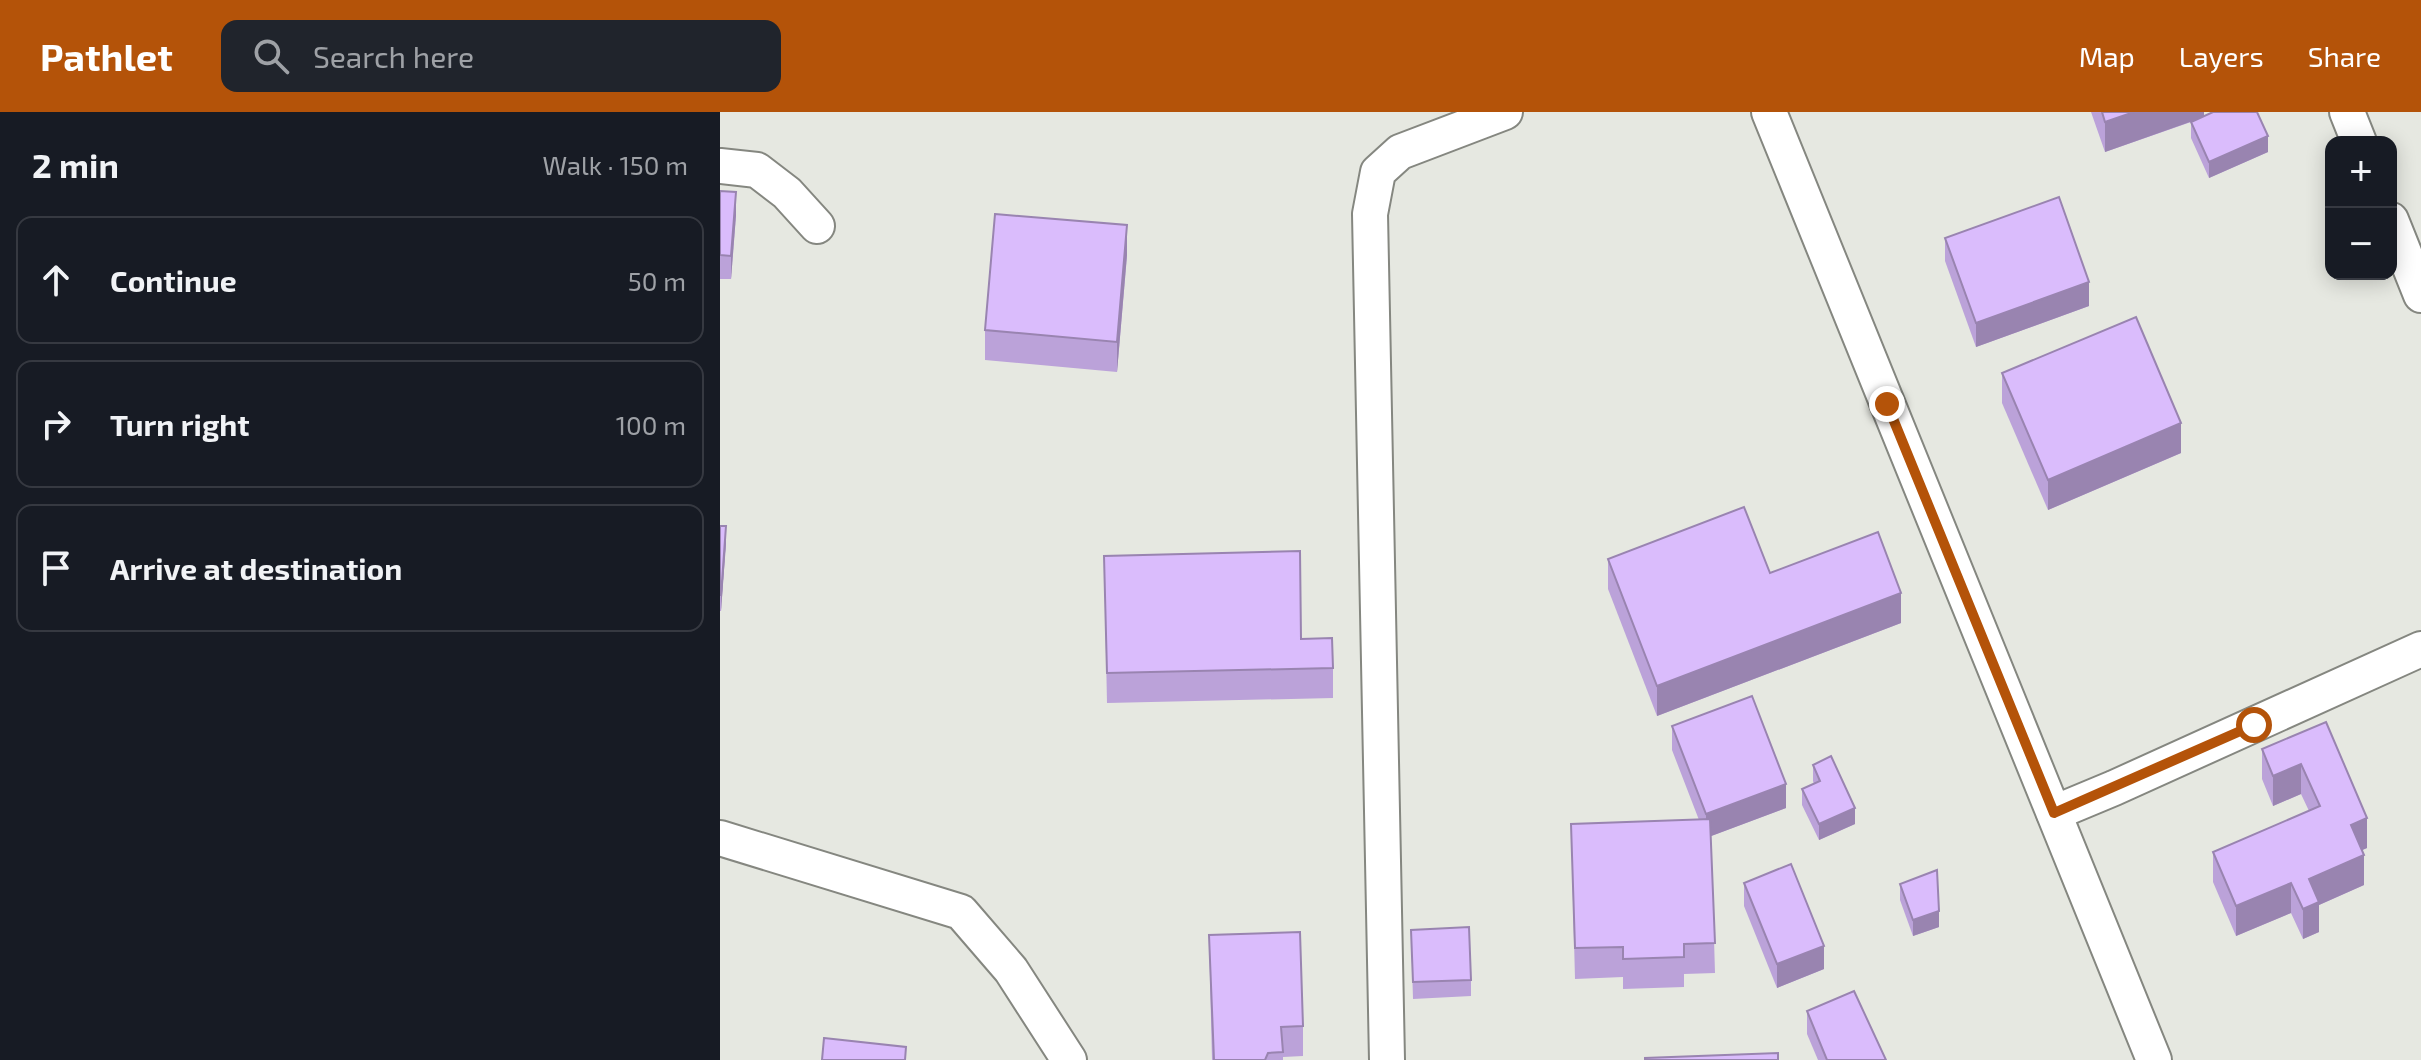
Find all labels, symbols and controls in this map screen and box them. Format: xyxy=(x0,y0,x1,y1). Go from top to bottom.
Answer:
search box xyxy=(221,20,781,92)
text: Pathlet xyxy=(40,33,173,79)
icon: search xyxy=(249,34,293,78)
text: Search here xyxy=(313,38,474,74)
text: Map xyxy=(2079,39,2135,73)
text: Layers xyxy=(2179,39,2264,73)
text: Share xyxy=(2308,39,2381,73)
map controls xyxy=(2325,136,2397,280)
button: + xyxy=(2325,136,2397,208)
text: 2 min xyxy=(32,144,119,185)
text: Walk · 150 m xyxy=(542,149,688,180)
button: − xyxy=(2325,208,2397,280)
icon: ahead xyxy=(34,258,78,302)
text: Continue xyxy=(110,262,237,298)
text: 50 m xyxy=(628,265,686,296)
route end xyxy=(1869,386,1905,422)
icon: right xyxy=(34,402,78,446)
text: Turn right xyxy=(110,406,250,442)
text: 100 m xyxy=(616,409,686,440)
icon: arrive xyxy=(34,546,78,590)
text: Arrive at destination xyxy=(110,550,402,586)
route start xyxy=(2236,707,2272,743)

